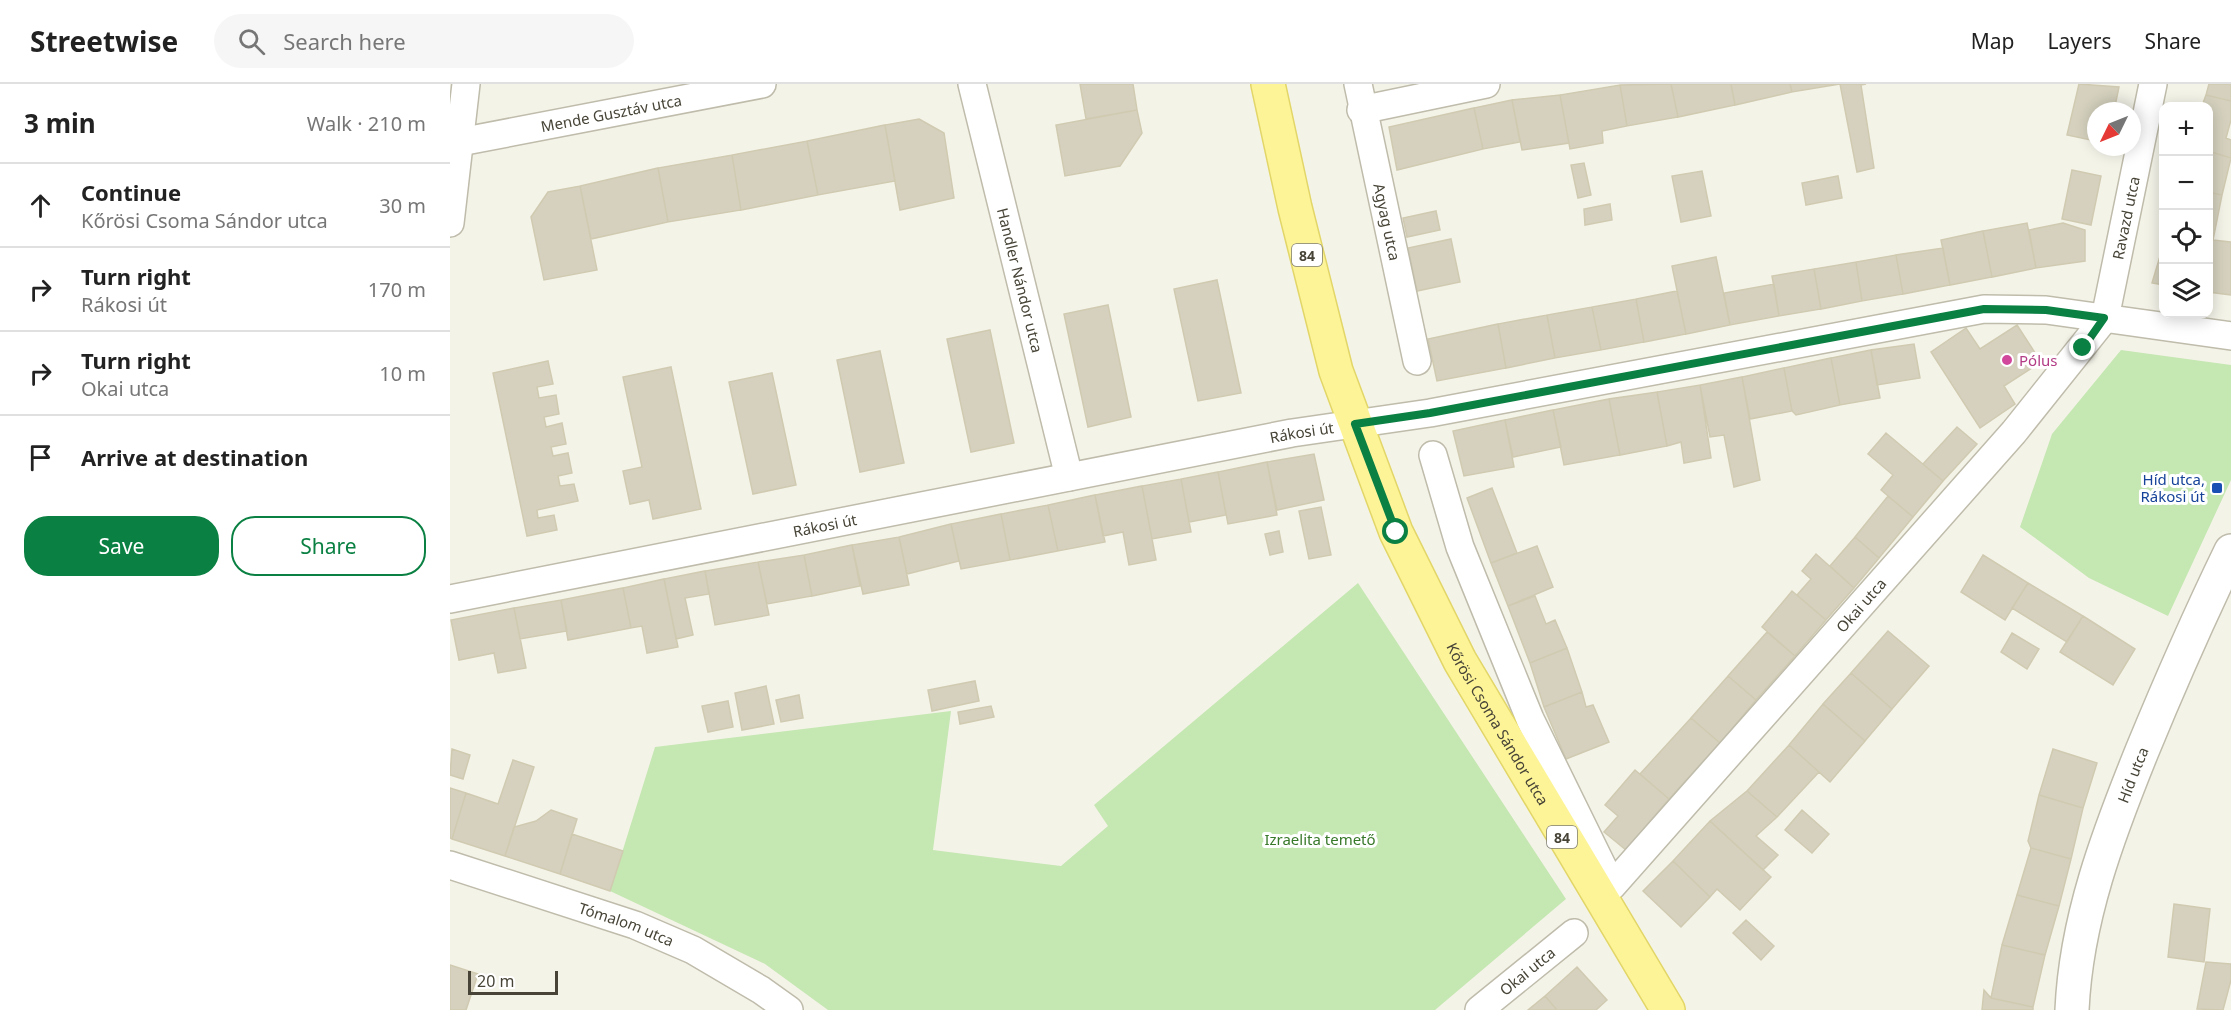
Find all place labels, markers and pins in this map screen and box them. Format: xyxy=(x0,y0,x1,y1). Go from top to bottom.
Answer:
place label: Pólus xyxy=(2019,350,2057,370)
marker: Pólus xyxy=(2000,353,2014,367)
place label: Híd utca, Rákosi út xyxy=(2141,469,2206,506)
marker: Híd utca, Rákosi út xyxy=(2210,481,2224,495)

